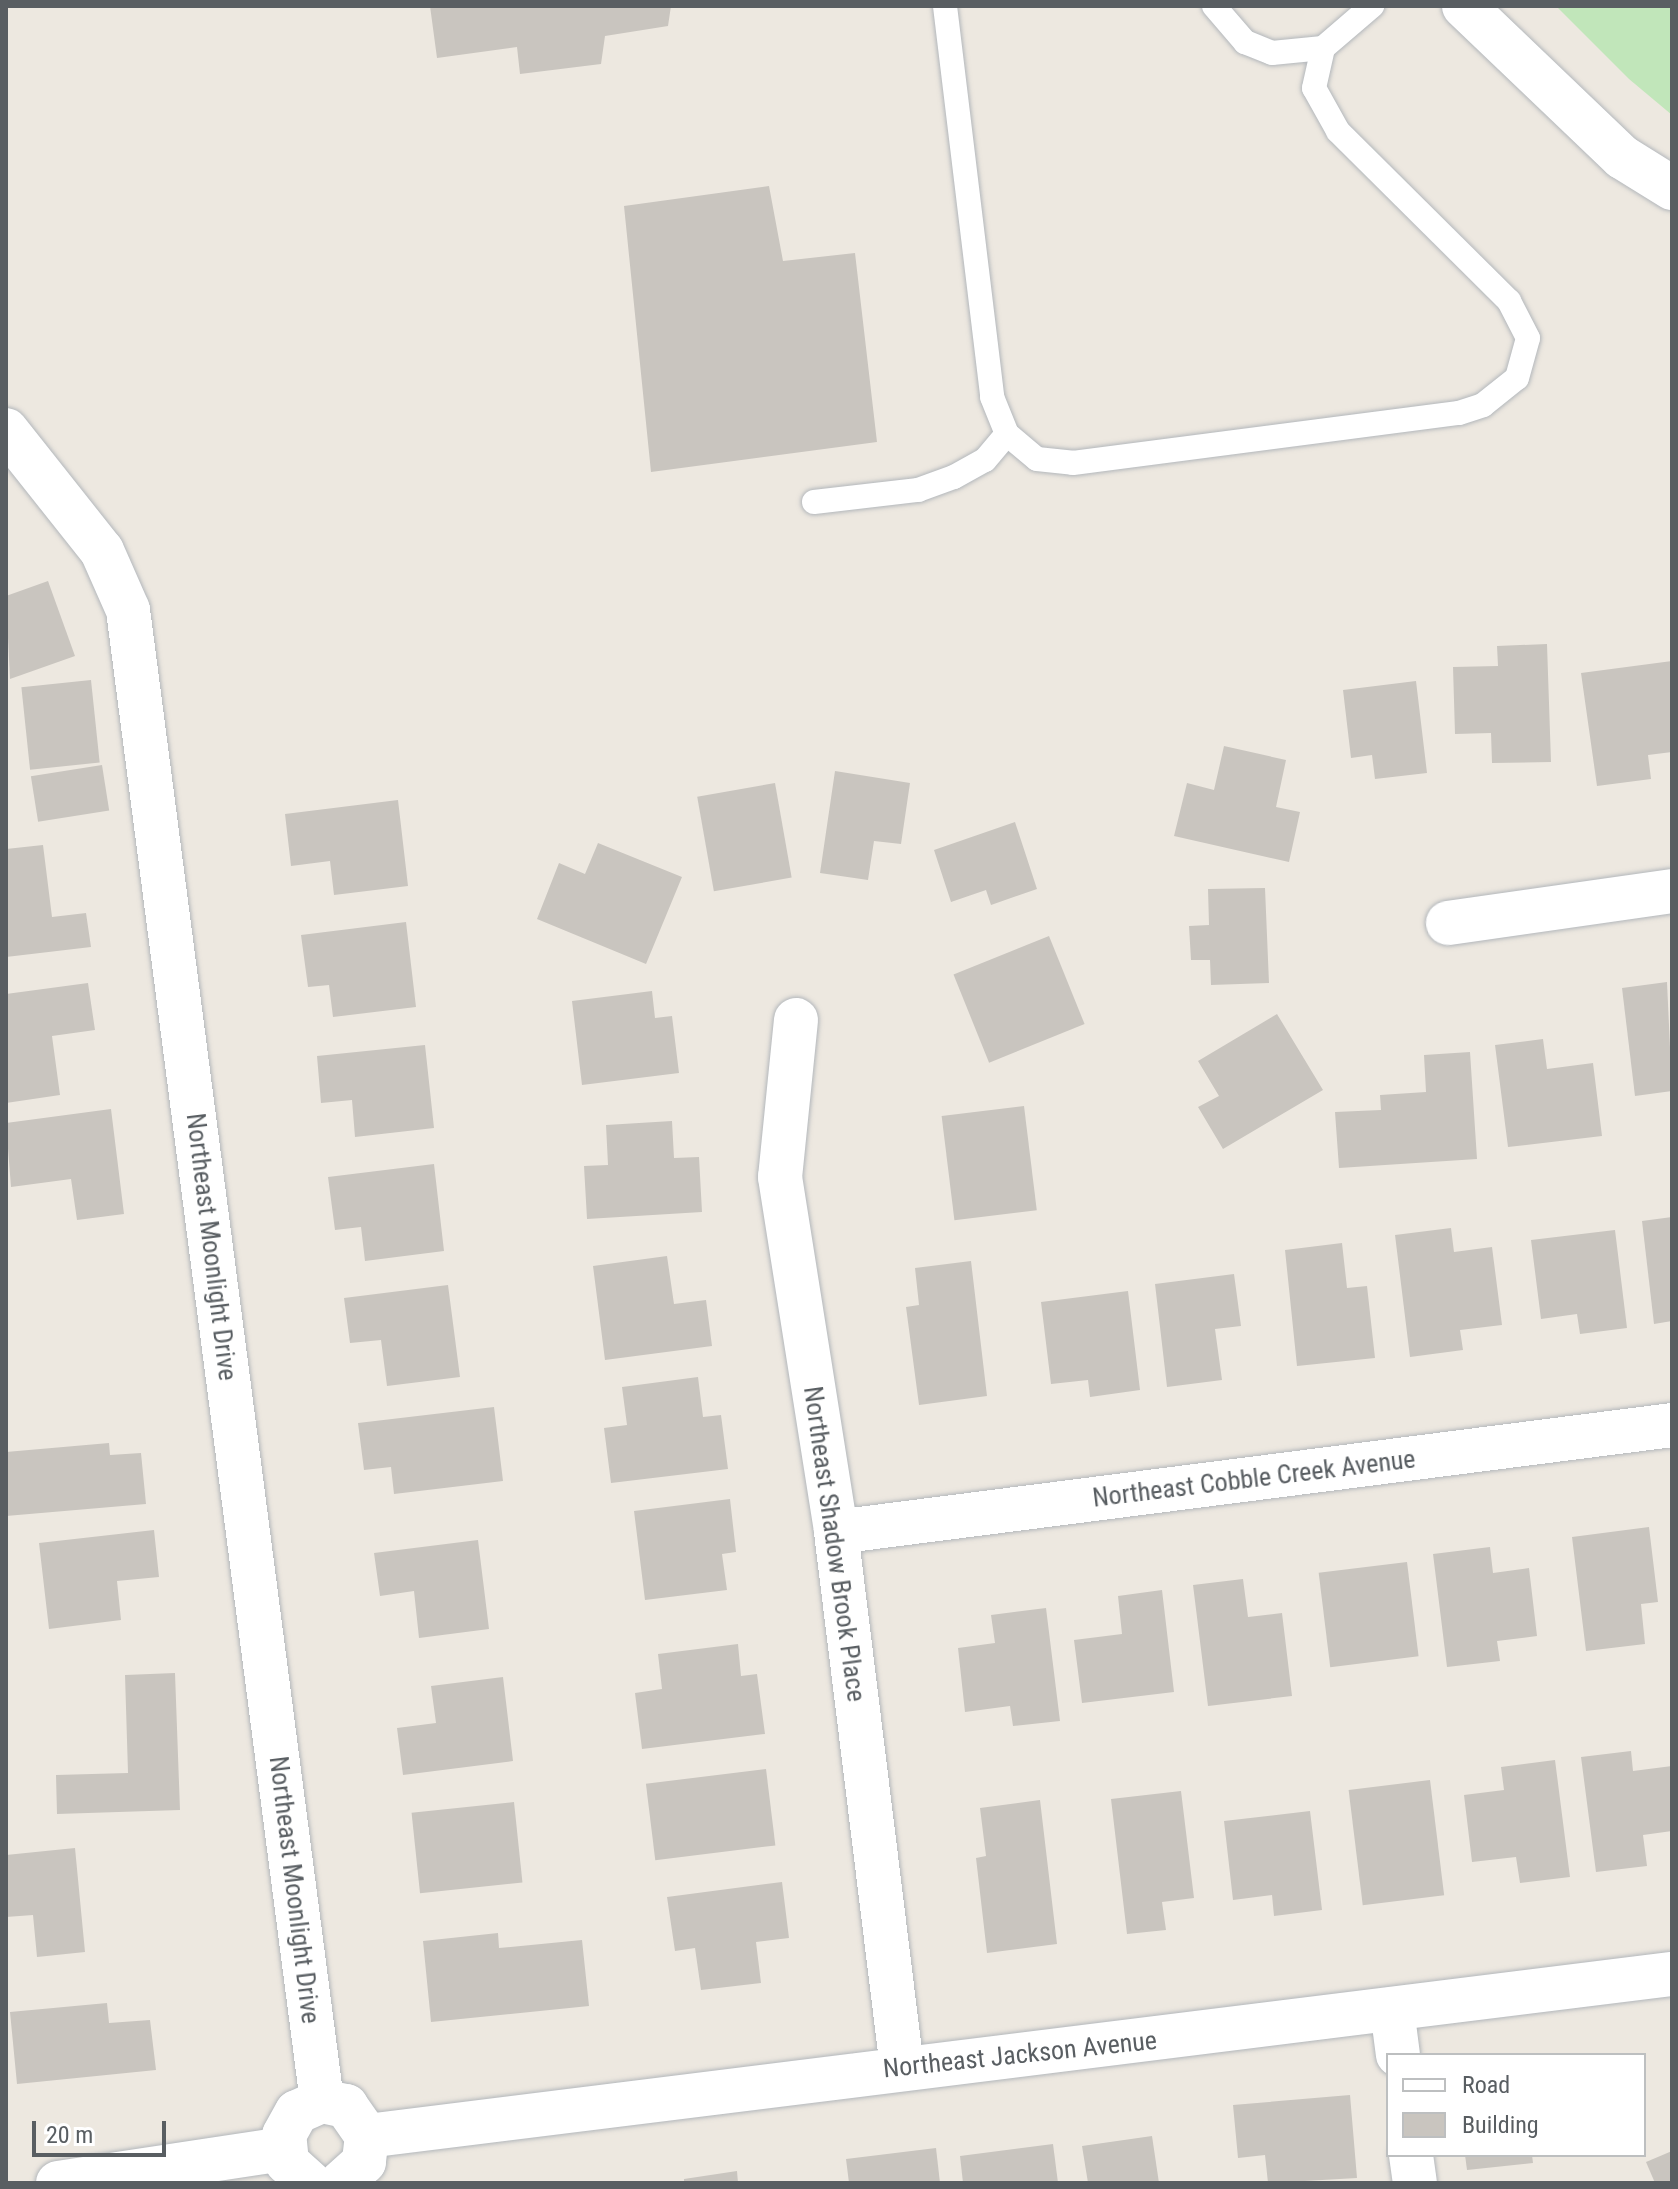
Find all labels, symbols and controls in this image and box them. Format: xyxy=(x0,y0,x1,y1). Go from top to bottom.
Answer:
street label: Northeast Moonlight Drive xyxy=(179,1111,243,1383)
street label: Northeast Shadow Brook Place xyxy=(796,1384,872,1704)
street label: Northeast Cobble Creek Avenue xyxy=(1091,1444,1417,1514)
street label: Northeast Moonlight Drive xyxy=(262,1754,326,2026)
street label: Northeast Jackson Avenue xyxy=(882,2025,1158,2085)
legend xyxy=(1386,2053,1646,2157)
text: Road xyxy=(1462,2071,1510,2099)
scale bar xyxy=(36,2105,170,2155)
text: Building xyxy=(1462,2111,1539,2139)
text: 20 m xyxy=(46,2121,93,2149)

